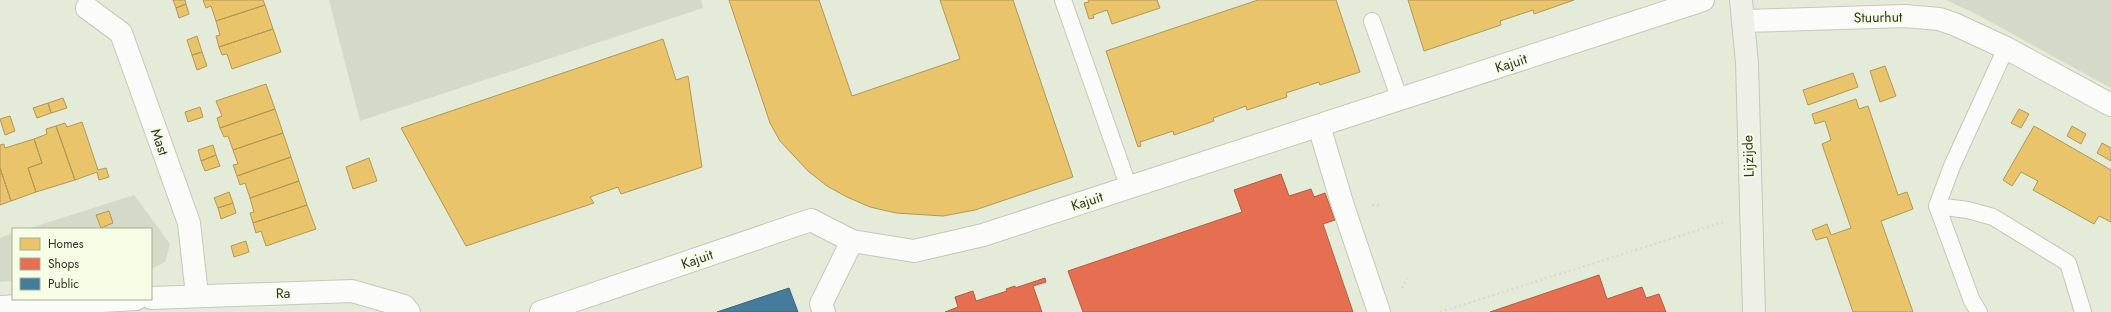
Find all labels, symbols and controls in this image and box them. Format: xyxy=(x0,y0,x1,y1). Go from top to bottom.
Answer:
street label: Stuurhut xyxy=(1854,7,1903,27)
street label: Kajuit xyxy=(1492,48,1530,78)
street label: Mast xyxy=(146,126,174,159)
street label: Lijzijde xyxy=(1737,135,1759,177)
street label: Kajuit xyxy=(1068,186,1106,216)
legend xyxy=(12,228,152,300)
text: Homes xyxy=(48,235,84,253)
street label: Kajuit xyxy=(678,244,716,274)
text: Shops xyxy=(48,255,79,273)
text: Public xyxy=(48,275,79,293)
street label: Ra xyxy=(275,283,291,303)

